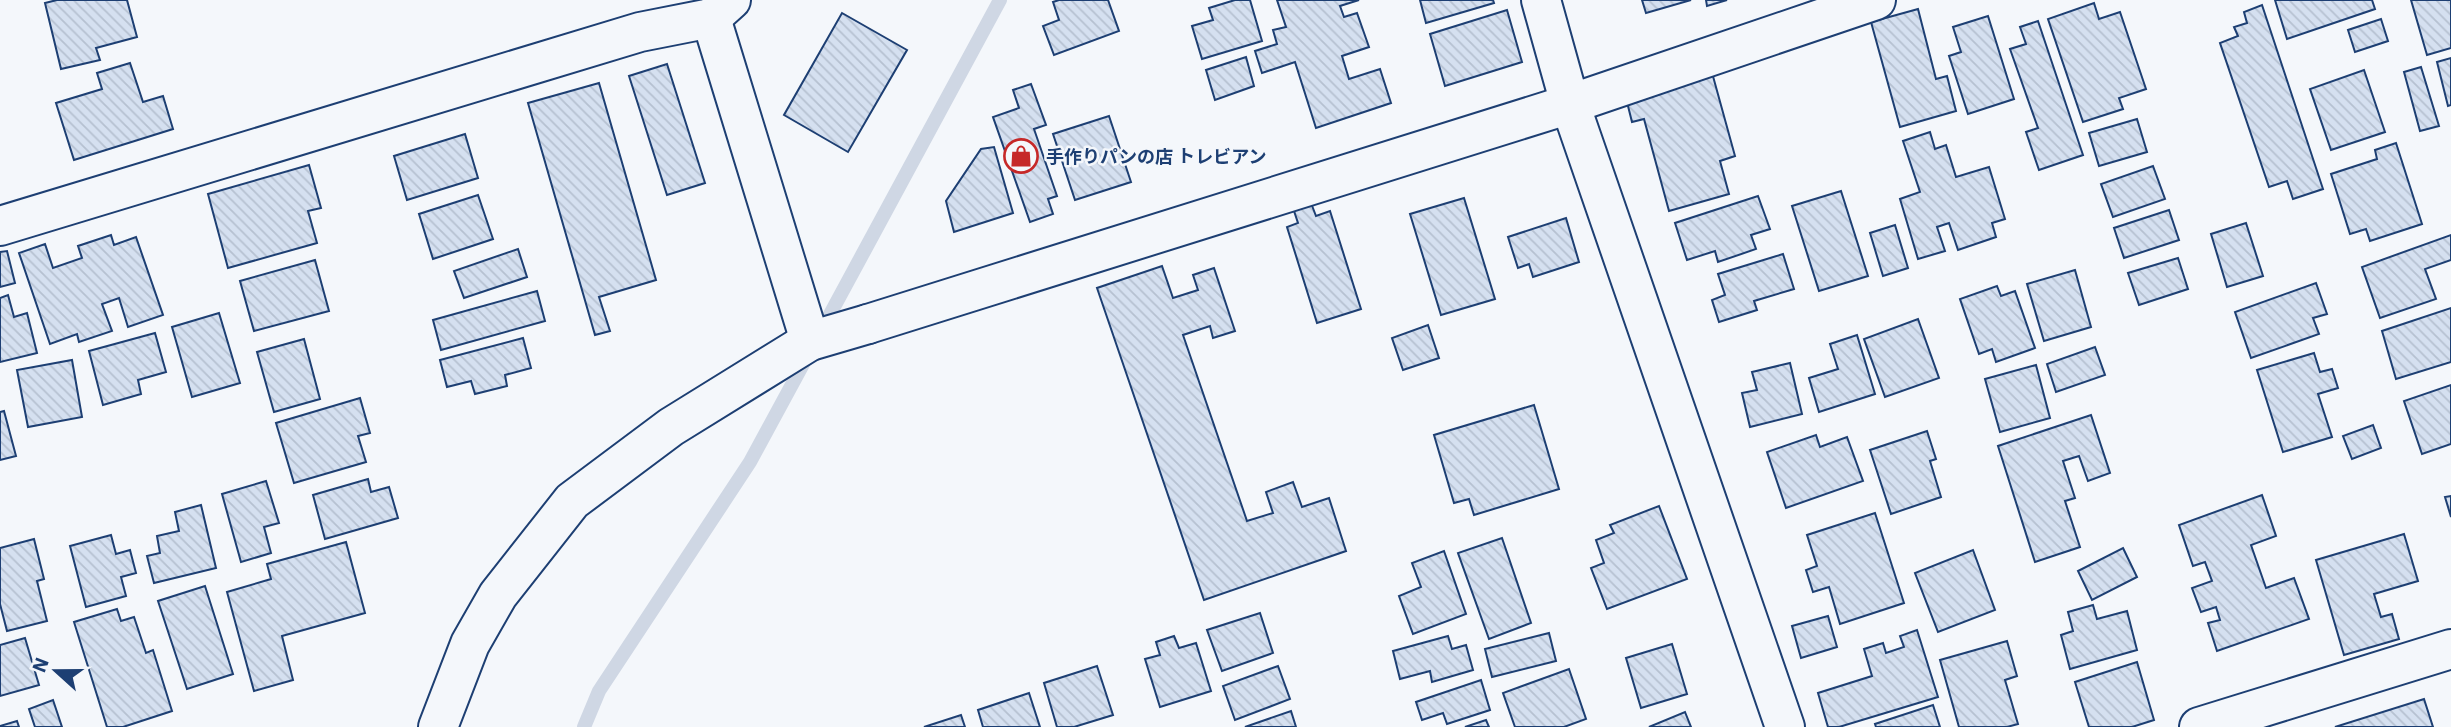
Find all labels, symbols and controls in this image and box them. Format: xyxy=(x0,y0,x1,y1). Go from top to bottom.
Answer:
shop icon: 手作りパンの店 トレビアン xyxy=(1002,137,1040,175)
place label: 手作りパンの店 トレビアン xyxy=(1046,145,1266,168)
north arrow xyxy=(21,636,91,706)
text: N xyxy=(26,654,54,676)

